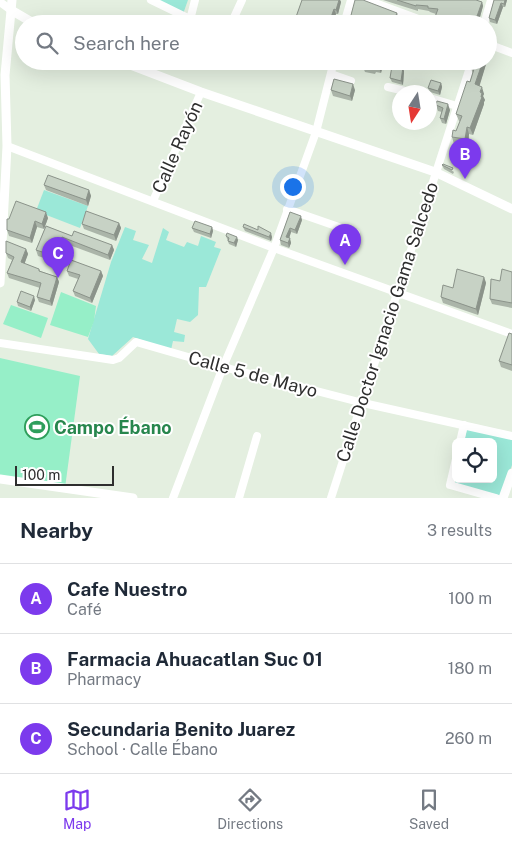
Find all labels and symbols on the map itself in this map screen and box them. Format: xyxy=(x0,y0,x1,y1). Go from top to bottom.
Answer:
north arrow xyxy=(392,85,437,130)
street label: Calle Rayón xyxy=(147,98,207,196)
pin: B xyxy=(449,138,481,179)
your location xyxy=(280,174,306,200)
street label: Calle Doctor Ignacio Gama Salcedo xyxy=(332,179,442,465)
pin: A xyxy=(329,224,361,265)
pin: C xyxy=(42,237,74,278)
street label: Calle 5 de Mayo xyxy=(186,347,320,401)
sports icon: Campo Ébano xyxy=(24,414,50,440)
place label: Campo Ébano xyxy=(54,416,172,438)
scale bar xyxy=(15,463,114,486)

